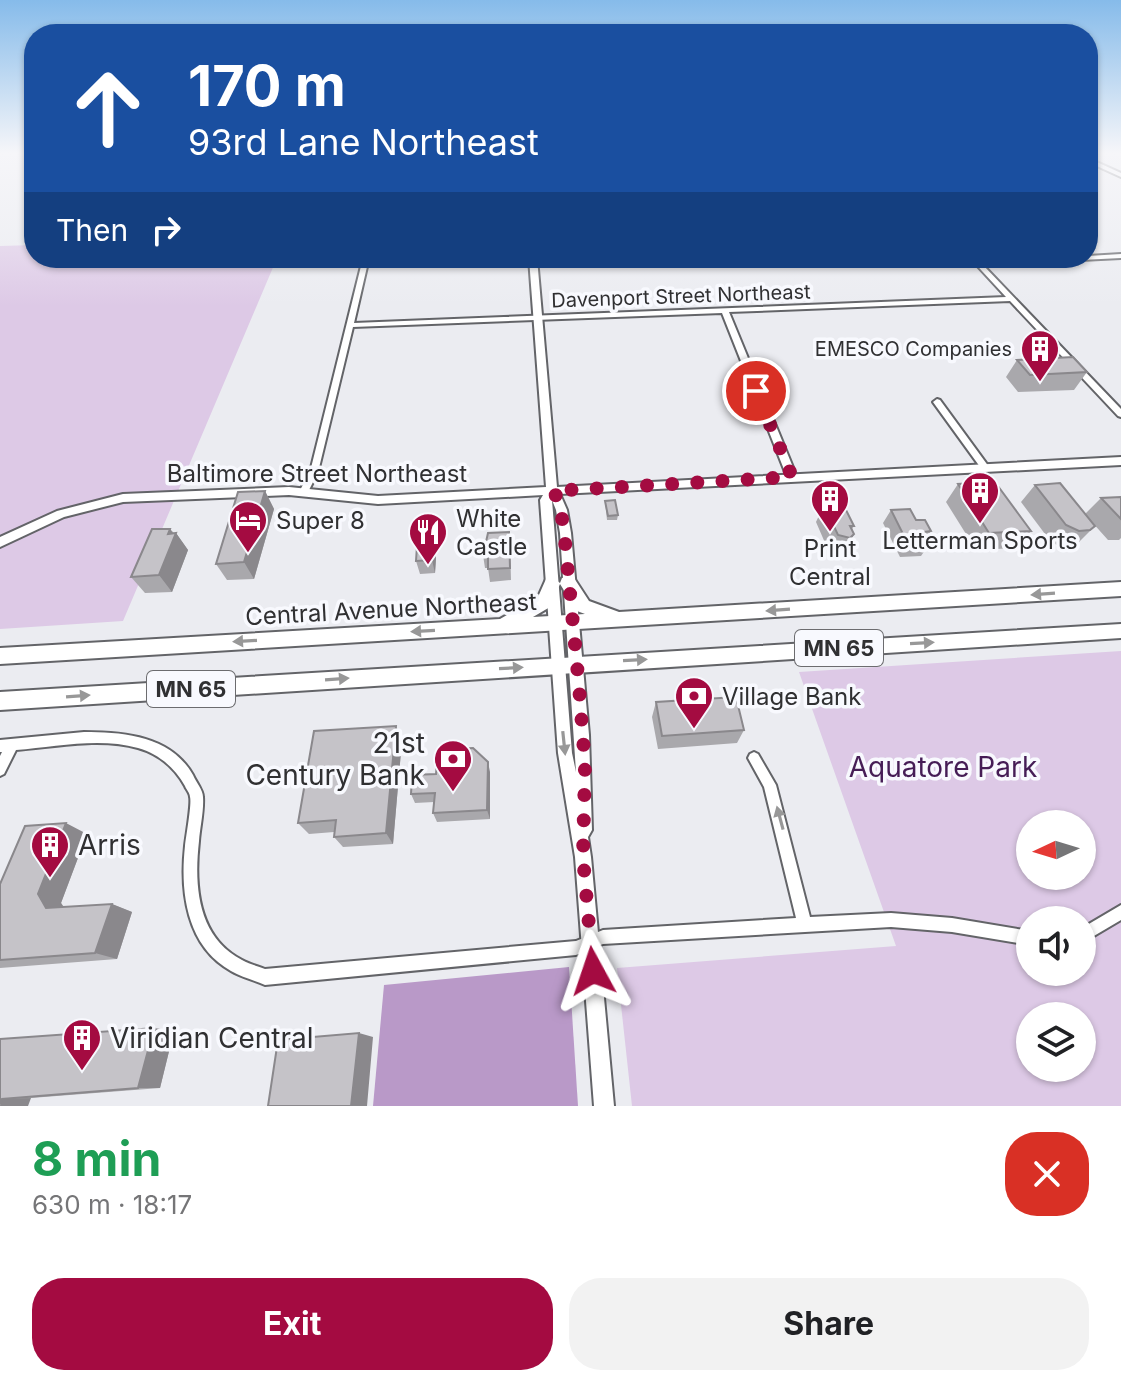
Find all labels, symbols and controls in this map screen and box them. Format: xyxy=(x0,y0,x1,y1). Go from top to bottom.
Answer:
text: 170 m xyxy=(188,52,346,120)
icon: ahead xyxy=(56,56,160,160)
text: 93rd Lane Northeast xyxy=(188,120,539,164)
icon: right xyxy=(144,208,188,252)
text: Then xyxy=(56,212,128,248)
street label: Davenport Street Northeast xyxy=(551,279,812,313)
building icon: EMESCO Companies xyxy=(1019,328,1061,383)
place label: EMESCO Companies xyxy=(815,337,1012,361)
pin xyxy=(722,357,790,425)
icon: arrive xyxy=(734,369,778,413)
street label: Baltimore Street Northeast xyxy=(167,459,467,488)
building icon: Letterman Sports xyxy=(959,470,1001,525)
building icon: Print Central xyxy=(809,478,851,533)
hotel icon: Super 8 xyxy=(227,499,269,554)
place label: White Castle xyxy=(456,504,527,561)
place label: Super 8 xyxy=(276,506,365,535)
restaurant icon: White Castle xyxy=(407,511,449,566)
place label: Letterman Sports xyxy=(882,526,1078,555)
place label: Print Central xyxy=(789,534,871,591)
street label: Central Avenue Northeast xyxy=(245,587,538,631)
one-way arrow xyxy=(1030,588,1055,601)
one-way arrow xyxy=(765,604,790,617)
one-way arrow xyxy=(410,625,435,638)
road number: MN 65 xyxy=(795,630,883,666)
one-way arrow xyxy=(232,635,257,648)
one-way arrow xyxy=(910,636,935,649)
one-way arrow xyxy=(623,654,648,667)
one-way arrow xyxy=(499,661,524,674)
road number: MN 65 xyxy=(147,671,235,707)
one-way arrow xyxy=(325,672,350,685)
bank icon: Village Bank xyxy=(673,675,715,730)
place label: Village Bank xyxy=(722,682,861,711)
one-way arrow xyxy=(66,689,91,702)
place label: 21st Century Bank xyxy=(245,726,425,792)
one-way arrow xyxy=(558,731,571,756)
bank icon: 21st Century Bank xyxy=(432,738,474,793)
park label: Aquatore Park xyxy=(849,750,1037,784)
one-way arrow xyxy=(773,806,785,831)
north arrow xyxy=(1016,810,1096,890)
map controls xyxy=(1016,810,1096,1082)
building icon: Arris xyxy=(29,824,71,879)
place label: Arris xyxy=(78,828,141,862)
button: sound xyxy=(1016,906,1096,986)
position arrow xyxy=(551,929,635,1013)
button: layers xyxy=(1016,1002,1096,1082)
building icon: Viridian Central xyxy=(61,1017,103,1072)
place label: Viridian Central xyxy=(110,1021,313,1055)
text: 8 min xyxy=(32,1129,161,1188)
button: close xyxy=(1005,1132,1089,1216)
text: 630 m · 18:17 xyxy=(32,1189,192,1220)
button: Exit xyxy=(32,1278,553,1370)
button: Share xyxy=(569,1278,1089,1370)

